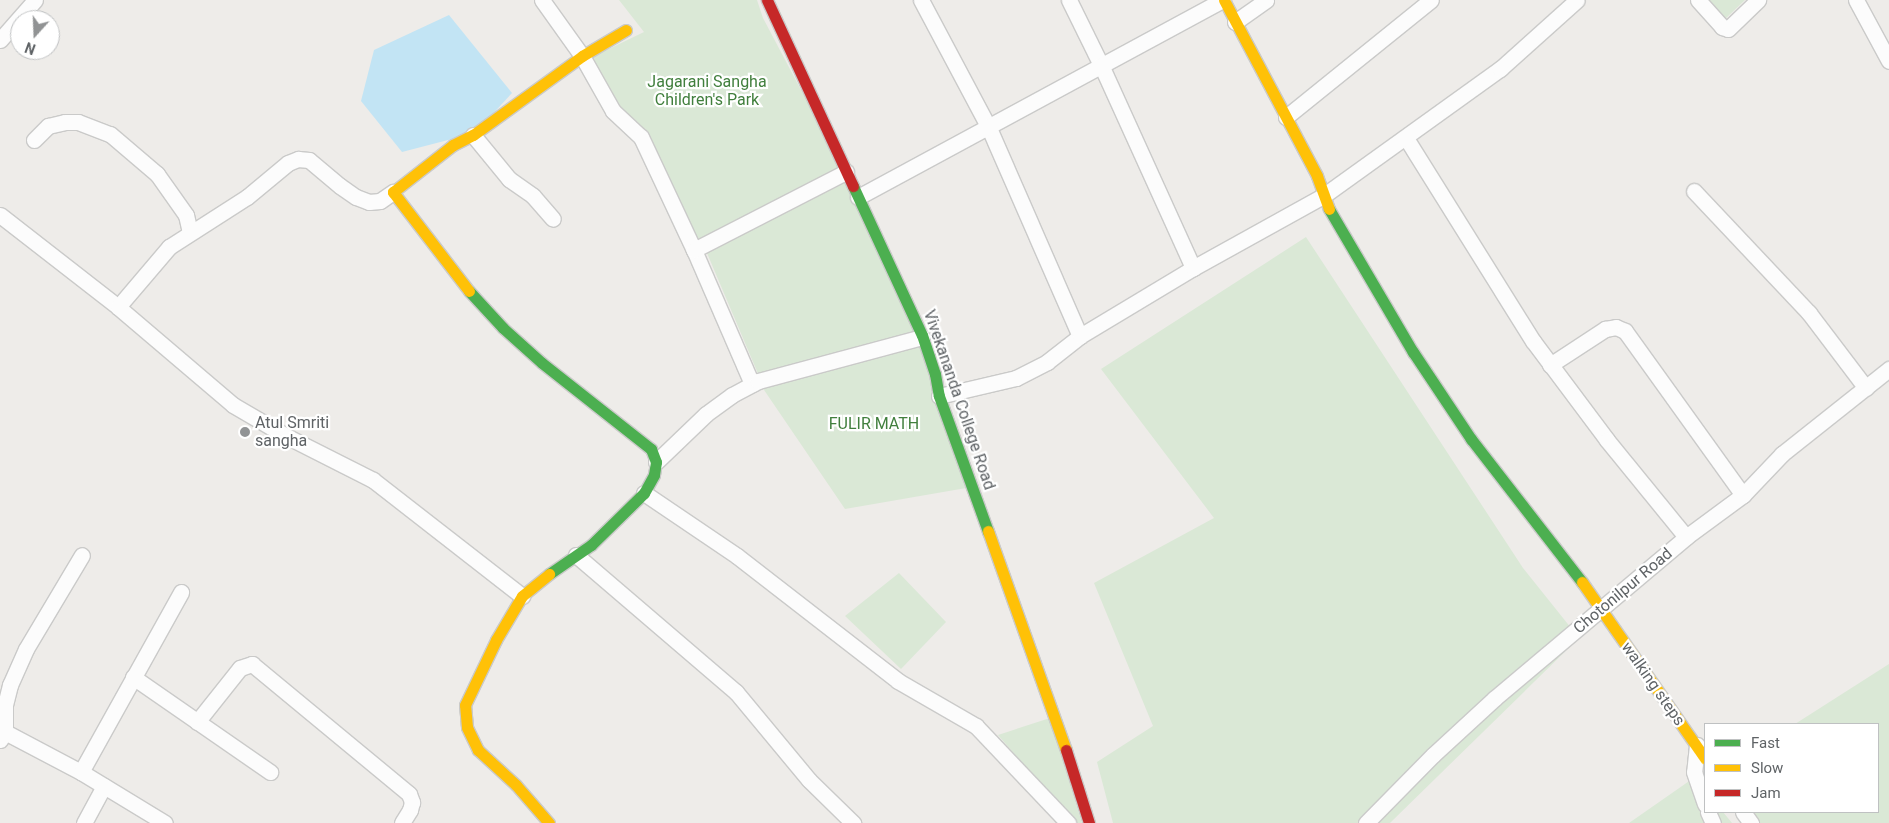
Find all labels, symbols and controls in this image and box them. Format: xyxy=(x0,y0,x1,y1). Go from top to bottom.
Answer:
north arrow xyxy=(10,10,60,60)
text: N xyxy=(23,39,38,57)
park label: Jagarani Sangha Children's Park xyxy=(647,72,767,110)
street label: Vivekananda College Road xyxy=(919,308,999,492)
place label: Atul Smriti sangha xyxy=(255,413,329,451)
park label: FULIR MATH xyxy=(829,414,919,434)
marker: Atul Smriti sangha xyxy=(239,426,251,438)
street label: Chotonilpur Road xyxy=(1570,544,1676,638)
street label: walking steps xyxy=(1617,639,1689,729)
legend xyxy=(1704,723,1879,813)
text: Fast xyxy=(1751,734,1780,752)
text: Slow xyxy=(1751,759,1783,777)
text: Jam xyxy=(1751,784,1781,802)

